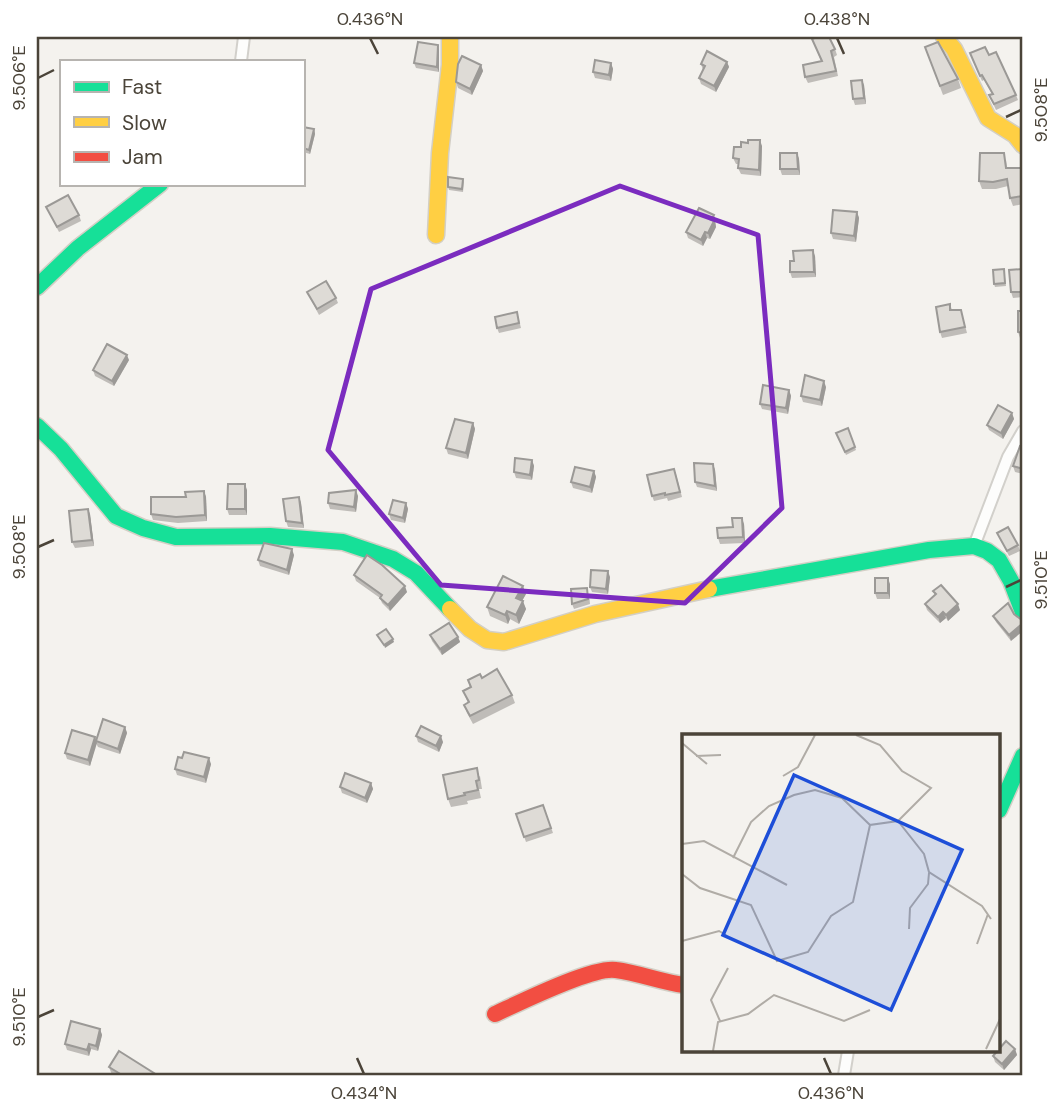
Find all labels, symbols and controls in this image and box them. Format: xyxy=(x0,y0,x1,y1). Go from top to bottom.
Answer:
text: 0.436°N xyxy=(337,7,403,31)
text: 0.438°N xyxy=(804,7,870,31)
text: 9.506°E xyxy=(7,45,31,111)
legend xyxy=(60,60,304,186)
text: Fast xyxy=(122,73,162,101)
text: 9.508°E xyxy=(1029,78,1053,142)
text: Slow xyxy=(122,109,167,137)
text: Jam xyxy=(122,143,163,171)
text: 9.508°E xyxy=(7,515,31,579)
text: 9.510°E xyxy=(1029,550,1053,610)
inset map xyxy=(682,734,1000,1052)
text: 9.510°E xyxy=(7,987,31,1047)
text: 0.434°N xyxy=(331,1081,397,1105)
text: 0.436°N xyxy=(798,1081,864,1105)

